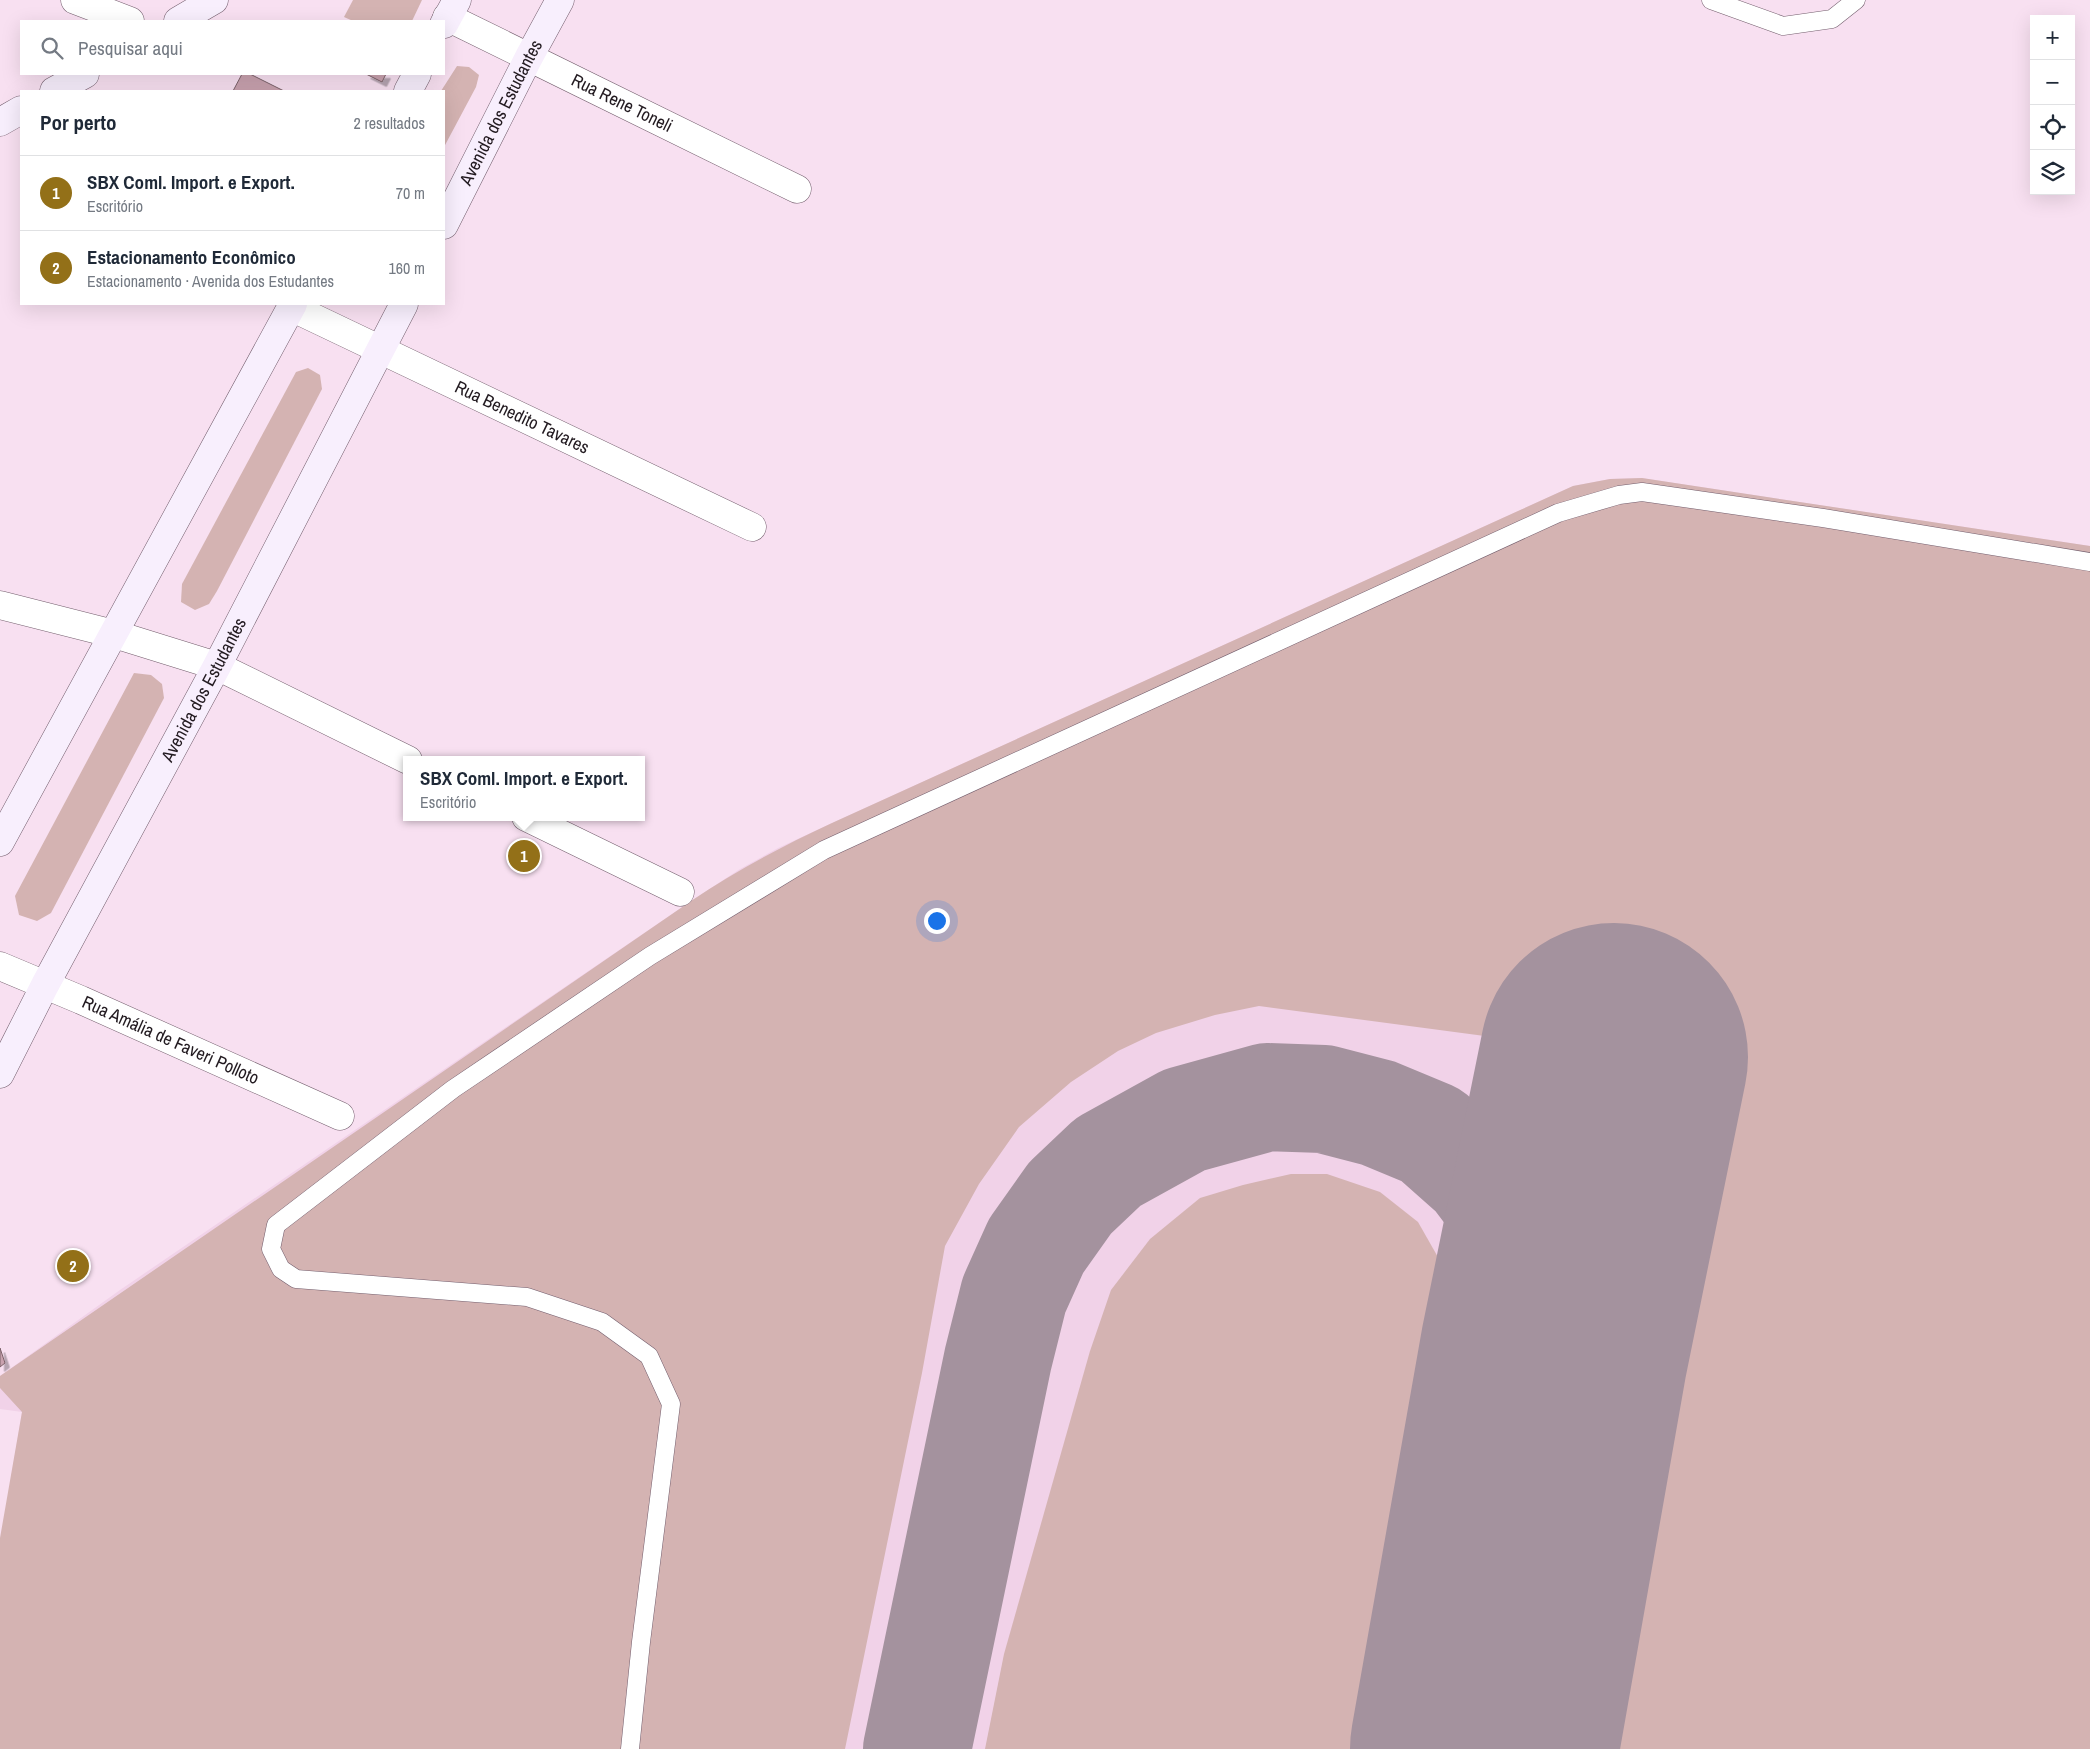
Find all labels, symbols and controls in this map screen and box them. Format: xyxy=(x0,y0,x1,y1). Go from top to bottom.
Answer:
map controls xyxy=(2030,15,2075,195)
button: + xyxy=(2030,15,2075,60)
search box xyxy=(20,20,445,75)
icon: search xyxy=(38,34,66,62)
text: Pesquisar aqui xyxy=(78,35,183,61)
street label: Avenida dos Estudantes xyxy=(453,35,548,190)
button: − xyxy=(2030,60,2075,105)
street label: Rua Rene Toneli xyxy=(567,67,677,138)
button: locate xyxy=(2030,105,2075,150)
text: Por perto xyxy=(40,108,117,137)
text: 2 resultados xyxy=(354,112,425,134)
button: layers xyxy=(2030,150,2075,195)
text: SBX Coml. Import. e Export. xyxy=(87,169,295,195)
text: 1 xyxy=(52,182,60,204)
text: 70 m xyxy=(396,182,425,204)
text: Escritório xyxy=(87,195,143,217)
text: Estacionamento Econômico xyxy=(87,244,296,270)
text: 2 xyxy=(52,257,60,279)
text: 160 m xyxy=(389,257,425,279)
text: Estacionamento · Avenida dos Estudantes xyxy=(87,270,334,292)
street label: Rua Benedito Tavares xyxy=(451,374,594,460)
street label: Avenida dos Estudantes xyxy=(154,613,252,767)
popup xyxy=(403,756,645,821)
text: SBX Coml. Import. e Export. xyxy=(420,765,628,791)
text: Escritório xyxy=(420,791,476,813)
pin: 1 xyxy=(508,837,540,875)
your location xyxy=(924,908,950,934)
street label: Rua Amália de Faveri Polloto xyxy=(78,989,263,1090)
pin: 2 xyxy=(57,1247,89,1285)

